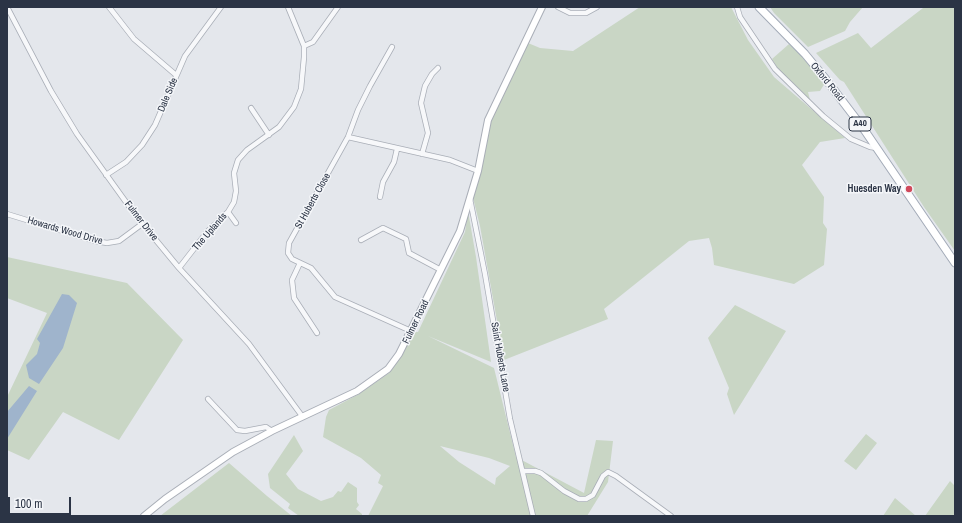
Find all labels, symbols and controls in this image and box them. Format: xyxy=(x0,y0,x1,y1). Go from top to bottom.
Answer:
street label: Oxford Road xyxy=(808,60,846,104)
street label: Dale Side xyxy=(155,76,181,114)
road number: A40 xyxy=(849,117,871,131)
street label: St Huberts Close xyxy=(293,171,333,231)
place label: Huesden Way xyxy=(848,183,901,195)
marker: Huesden Way xyxy=(904,184,914,194)
street label: Fulmer Drive xyxy=(122,199,160,243)
street label: The Uplands xyxy=(190,211,230,253)
street label: Howards Wood Drive xyxy=(26,215,104,247)
street label: Fulmer Road xyxy=(400,298,432,346)
street label: Saint Huberts Lane xyxy=(488,321,512,393)
scale bar xyxy=(10,489,73,515)
text: 100 m xyxy=(15,496,42,512)

